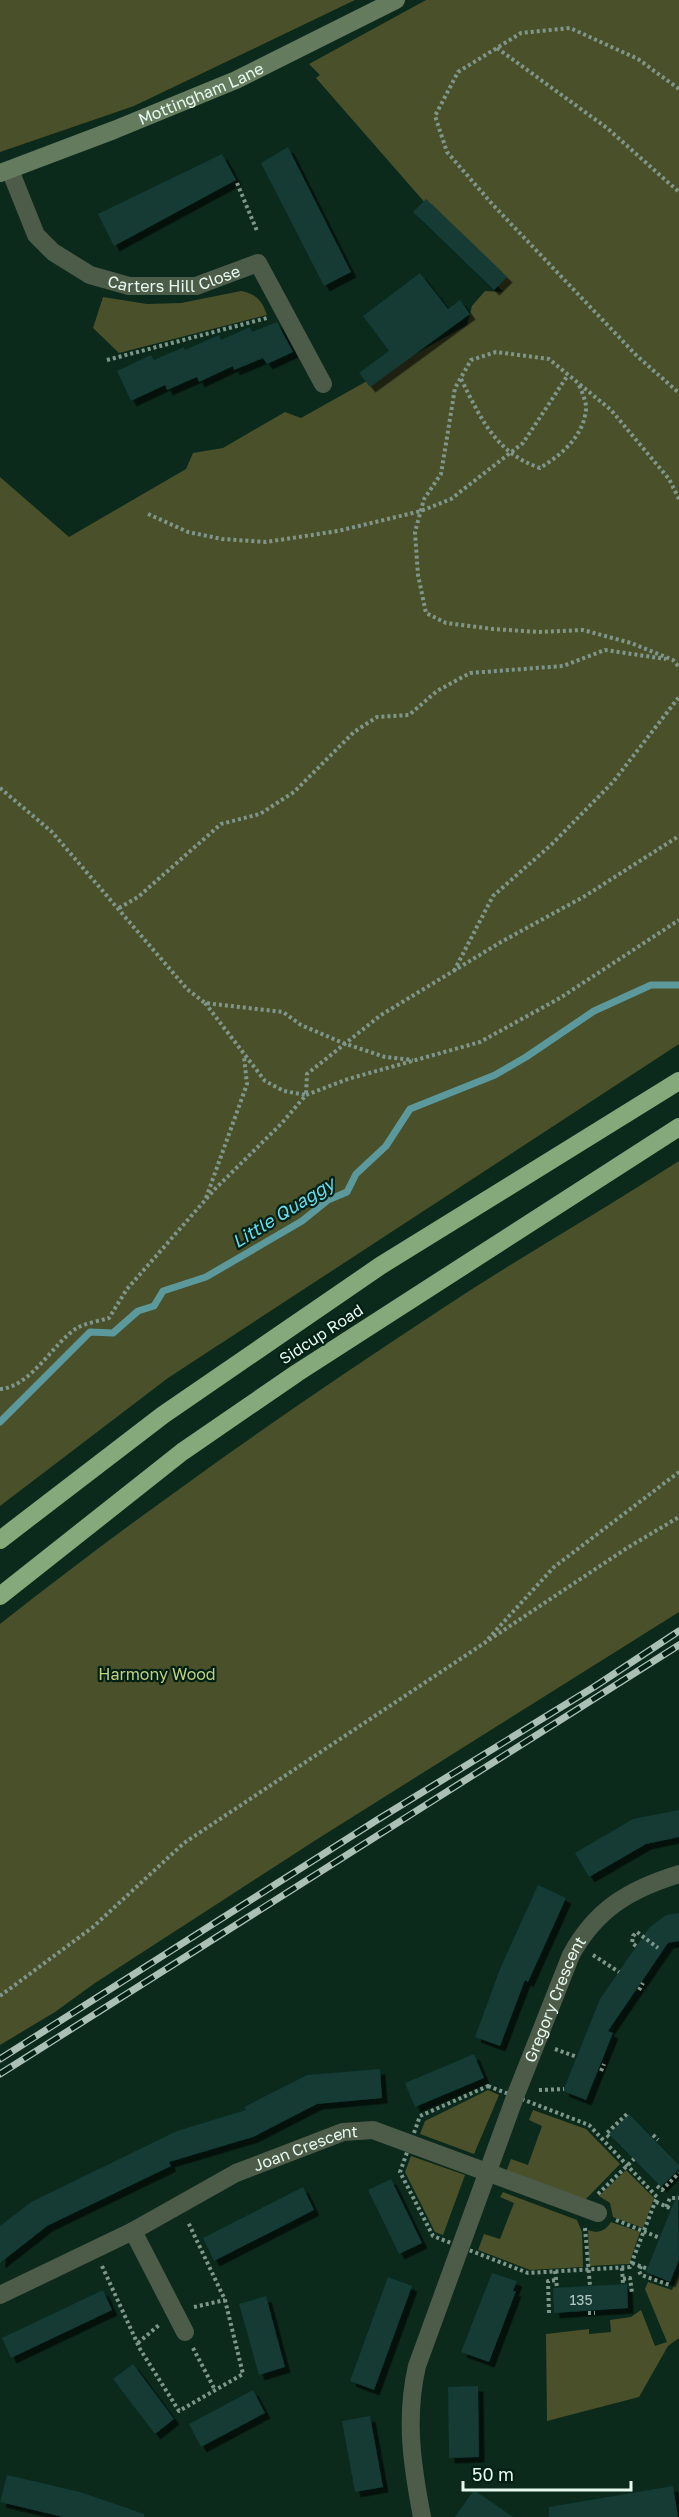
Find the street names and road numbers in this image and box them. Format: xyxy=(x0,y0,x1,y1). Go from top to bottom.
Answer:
street label: Mottingham Lane xyxy=(135,58,267,129)
street label: Carters Hill Close xyxy=(106,261,243,296)
street label: Sidcup Road xyxy=(275,1300,367,1368)
street label: Gregory Crescent xyxy=(520,1932,590,2065)
street label: Joan Crescent xyxy=(250,2121,358,2176)

